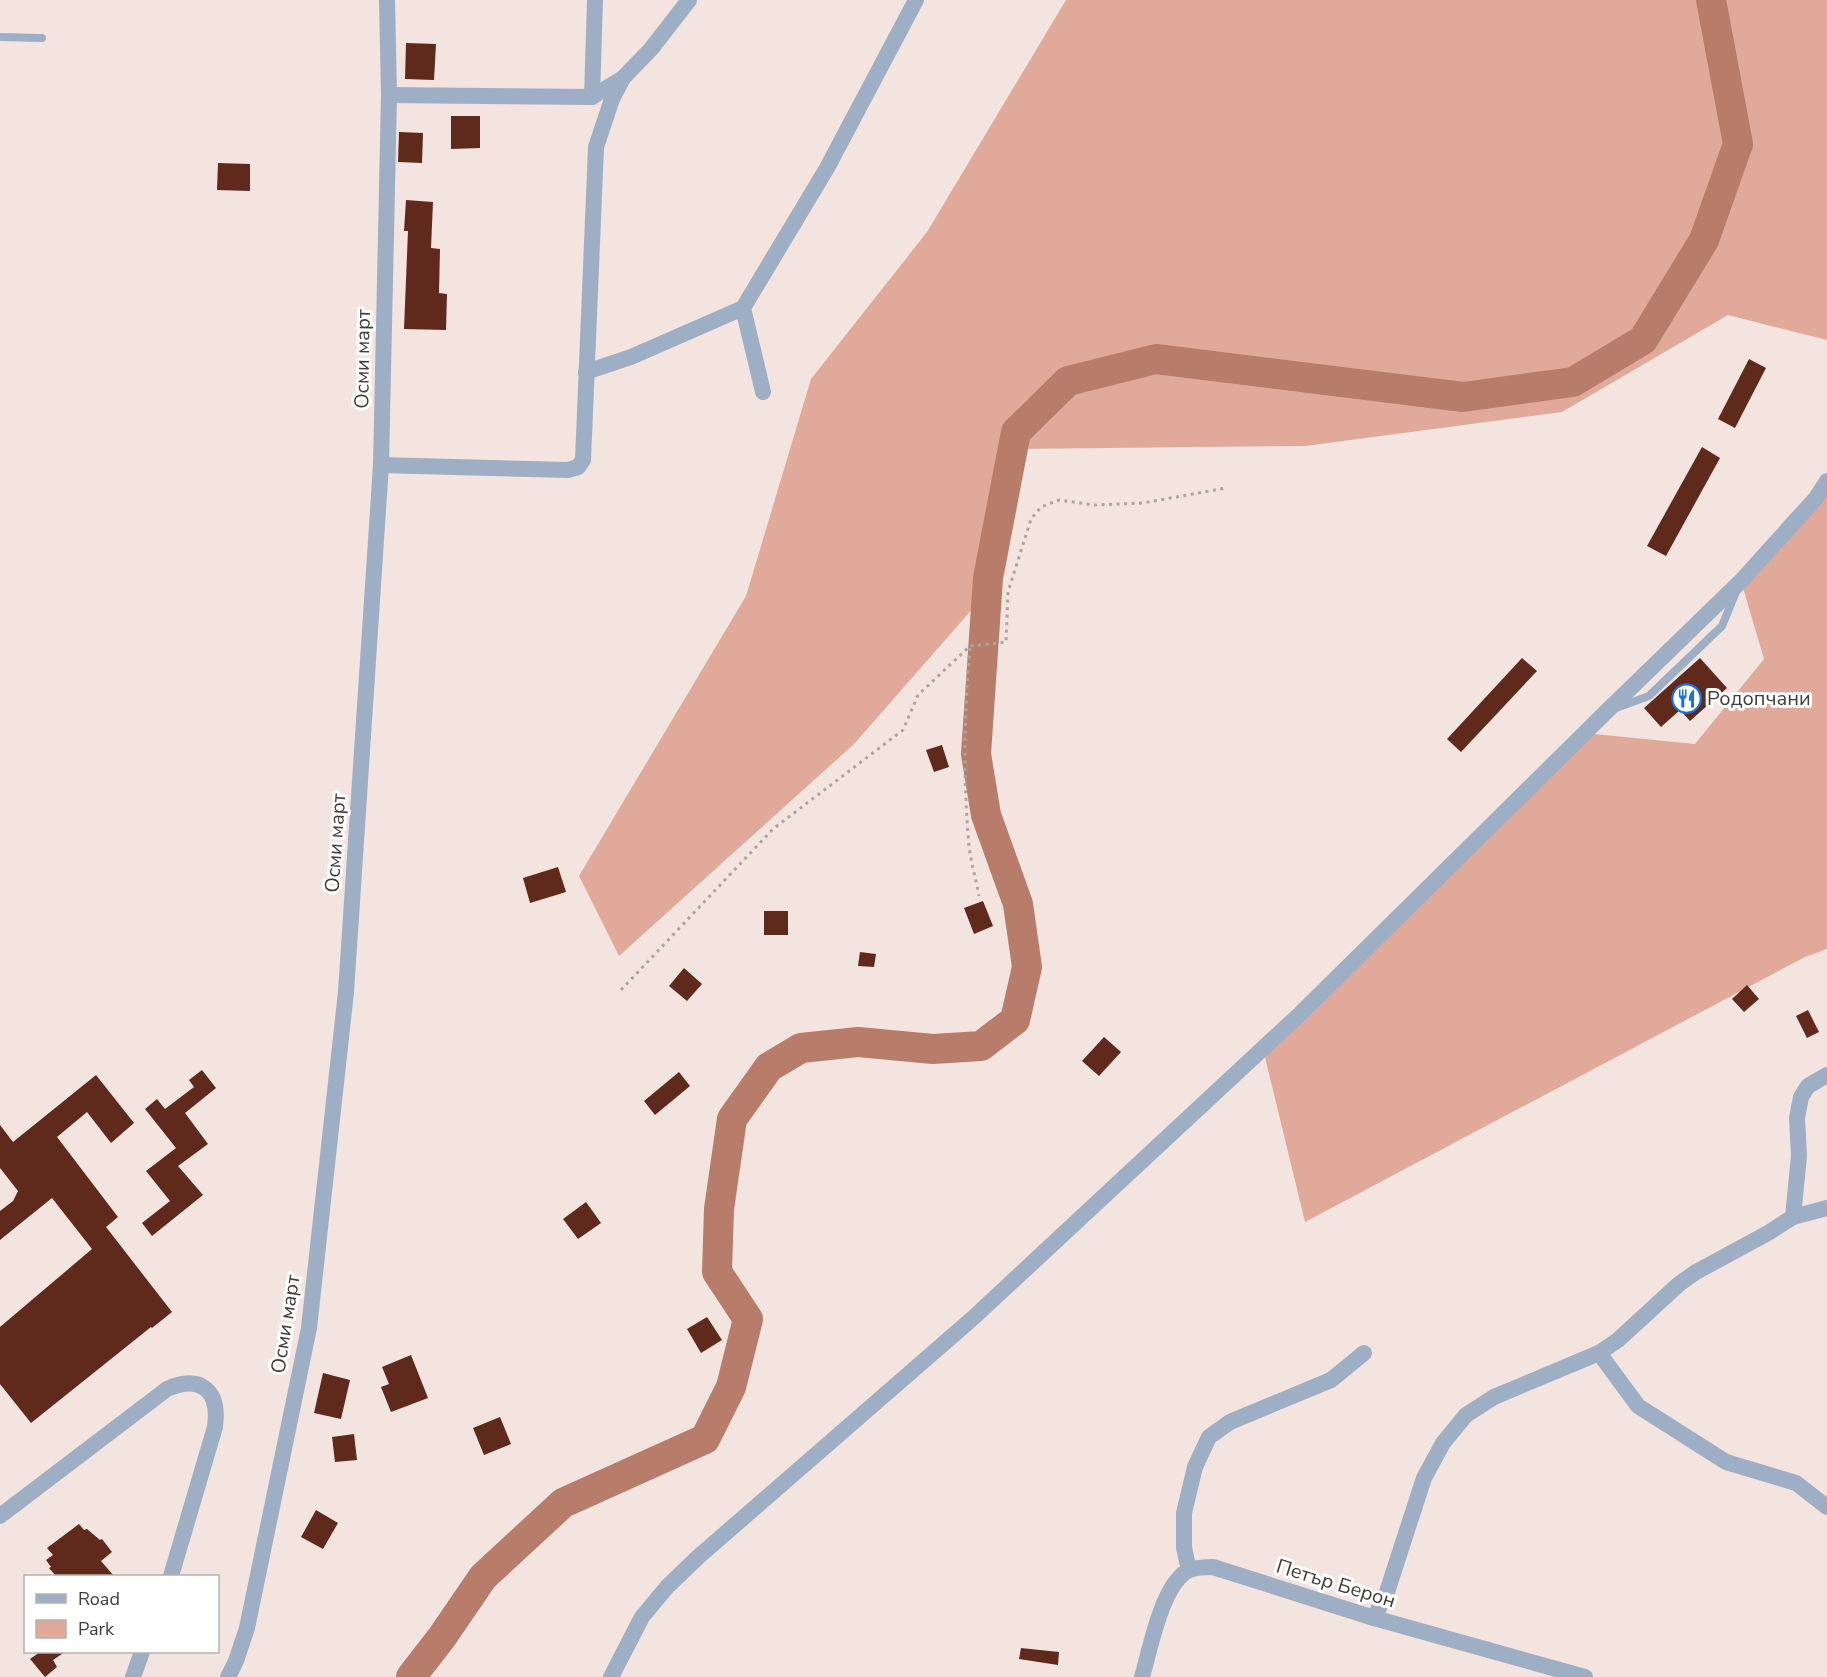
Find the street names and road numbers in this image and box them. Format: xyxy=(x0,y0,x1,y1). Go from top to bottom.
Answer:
street label: Осми март xyxy=(348,309,377,409)
street label: Осми март xyxy=(319,792,352,894)
street label: Осми март xyxy=(264,1273,307,1375)
street label: Петър Берон xyxy=(1273,1553,1399,1614)

